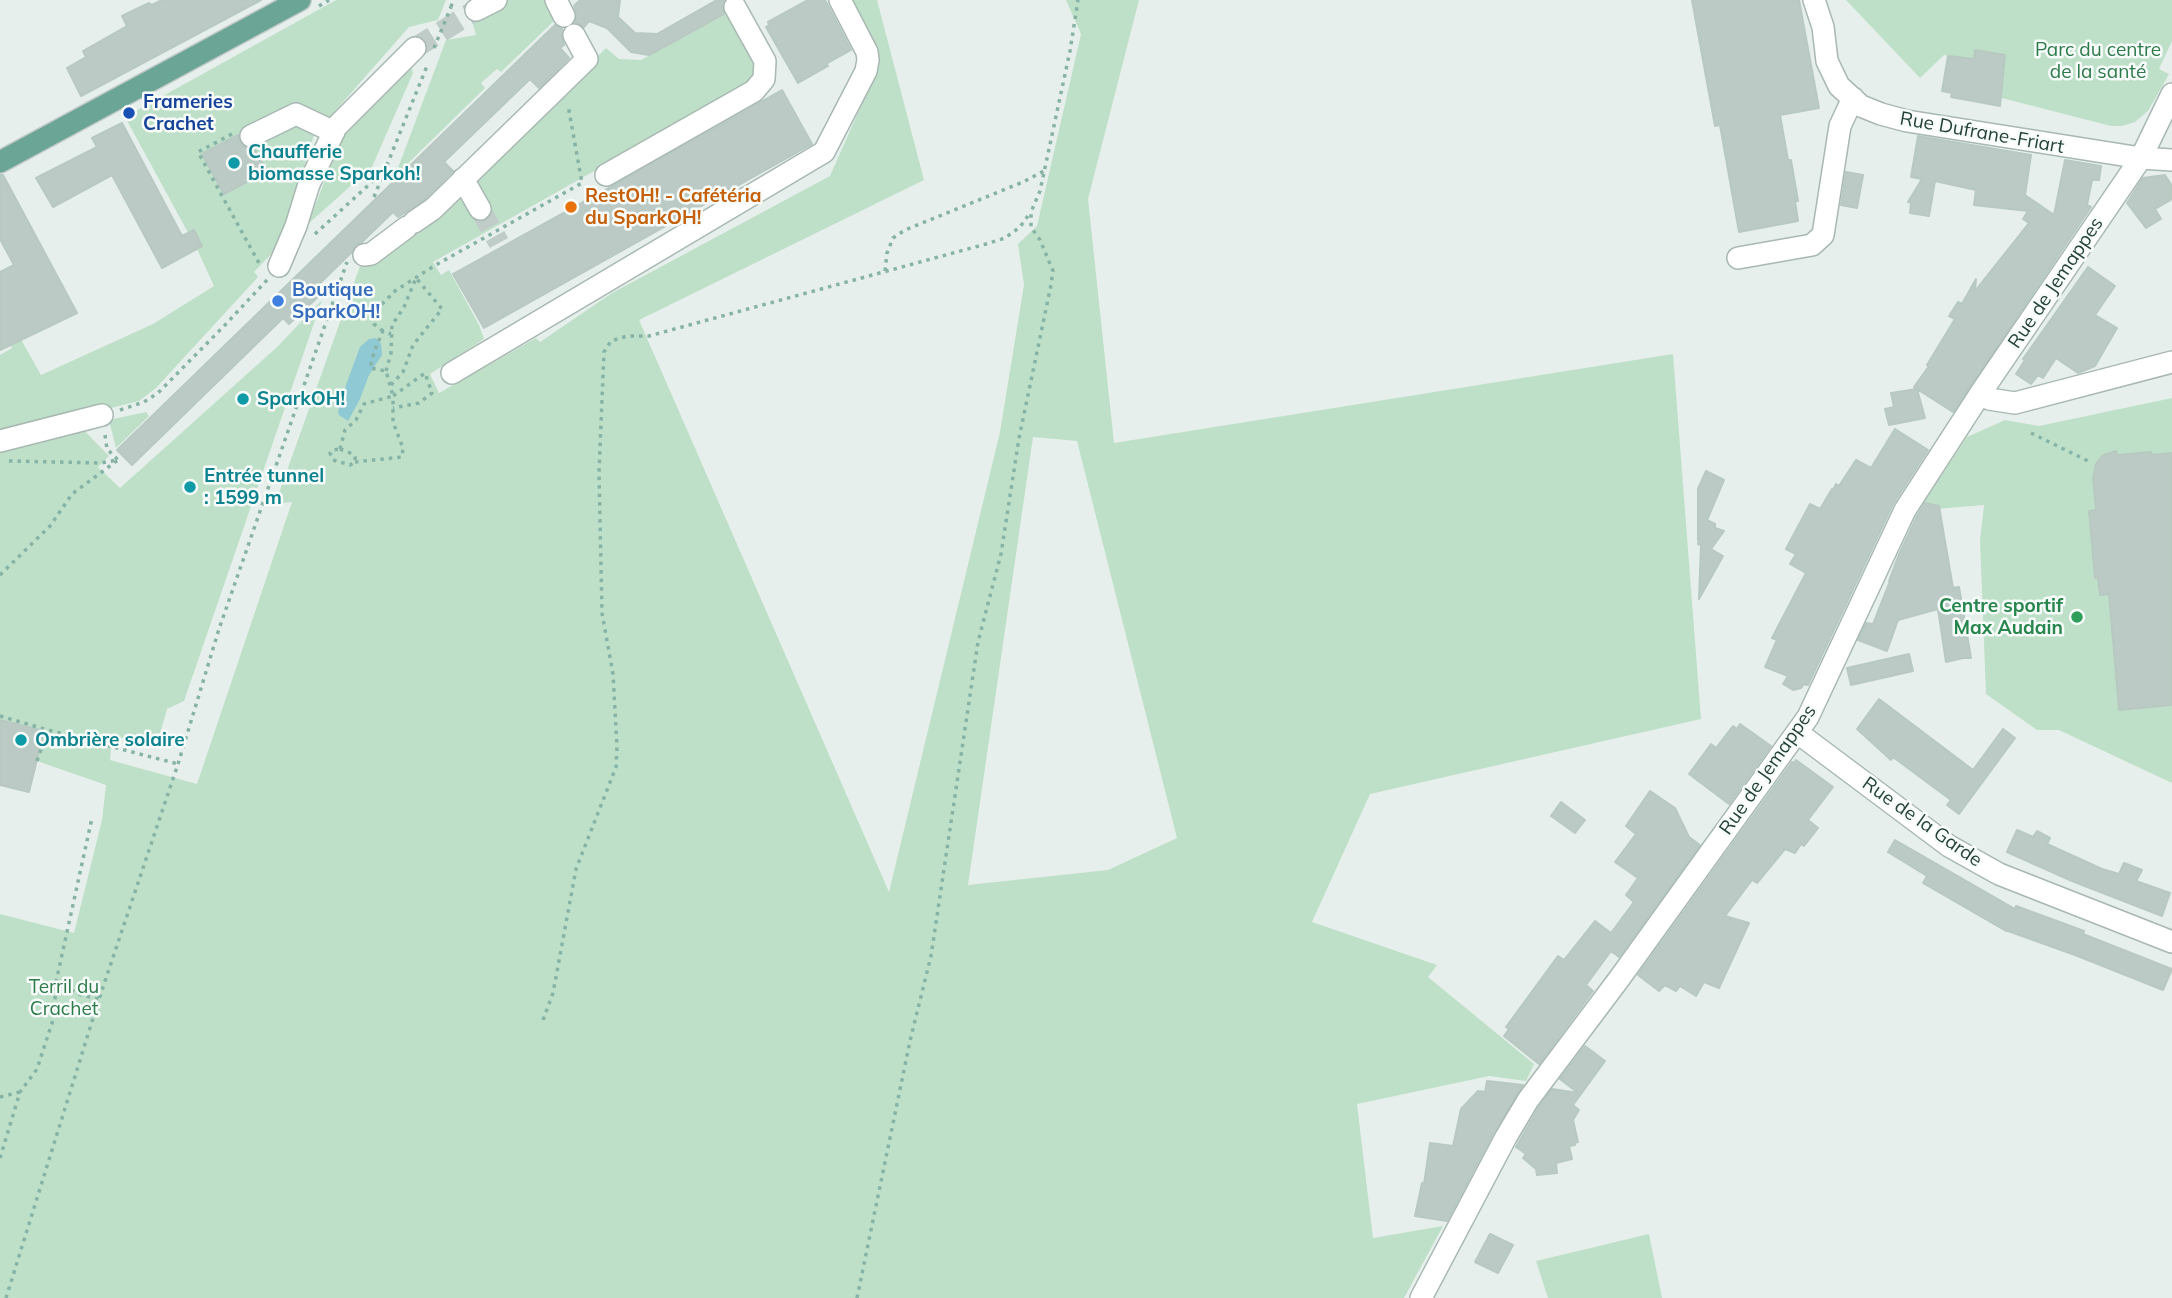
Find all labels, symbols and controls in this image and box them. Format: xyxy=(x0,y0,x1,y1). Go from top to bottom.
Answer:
park label: Parc du centre de la santé xyxy=(2035,39,2161,83)
place label: Frameries Crachet xyxy=(143,91,233,135)
marker: Frameries Crachet xyxy=(121,105,137,121)
street label: Rue Dufrane-Friart xyxy=(1898,107,2066,159)
place label: Chaufferie biomasse Sparkoh! xyxy=(248,141,421,185)
marker: Chaufferie biomasse Sparkoh! xyxy=(226,155,242,171)
place label: RestOH! - Cafétéria du SparkOH! xyxy=(585,185,762,229)
marker: RestOH! - Cafétéria du SparkOH! xyxy=(563,199,579,215)
street label: Rue de Jemappes xyxy=(2004,213,2108,353)
place label: Boutique SparkOH! xyxy=(292,279,380,323)
marker: Boutique SparkOH! xyxy=(270,293,286,309)
place label: SparkOH! xyxy=(257,388,345,410)
marker: SparkOH! xyxy=(235,391,251,407)
place label: Entrée tunnel : 1599 m xyxy=(204,465,324,509)
marker: Entrée tunnel : 1599 m xyxy=(182,479,198,495)
place label: Centre sportif Max Audain xyxy=(1939,595,2063,639)
marker: Centre sportif Max Audain xyxy=(2069,609,2085,625)
street label: Rue de Jemappes xyxy=(1715,701,1821,839)
place label: Ombrière solaire xyxy=(35,729,185,751)
marker: Ombrière solaire xyxy=(13,732,29,748)
street label: Rue de la Garde xyxy=(1858,772,1986,872)
park label: Terril du Crachet xyxy=(29,976,99,1020)

